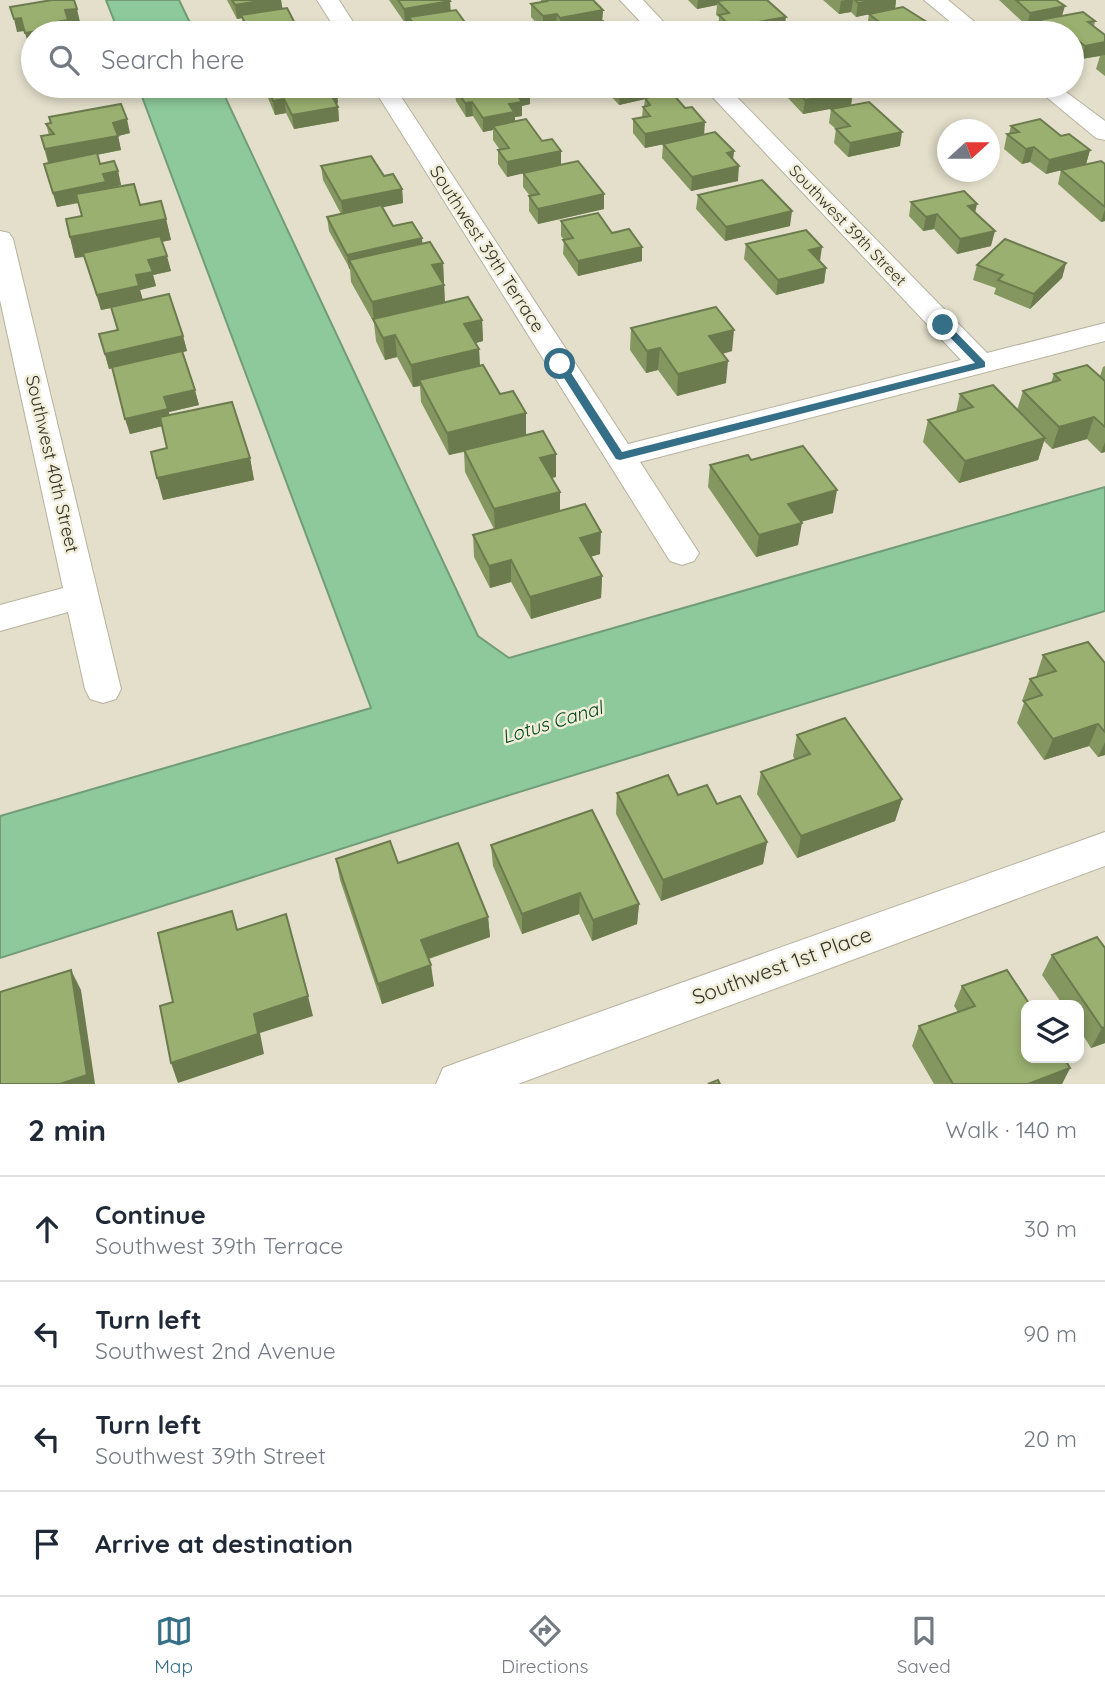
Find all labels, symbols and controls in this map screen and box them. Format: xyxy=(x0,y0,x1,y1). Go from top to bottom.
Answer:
search box xyxy=(21,21,1084,98)
icon: search xyxy=(45,41,83,79)
text: Search here xyxy=(101,43,245,76)
north arrow xyxy=(937,119,1000,182)
street label: Southwest 39th Street xyxy=(785,160,911,290)
street label: Southwest 39th Terrace xyxy=(425,161,550,336)
route end xyxy=(927,309,958,340)
route start xyxy=(544,348,575,379)
street label: Southwest 40th Street xyxy=(21,373,84,555)
water label: Lotus Canal xyxy=(499,695,608,749)
street label: Southwest 1st Place xyxy=(688,920,875,1010)
map controls xyxy=(1021,1000,1084,1063)
button: layers xyxy=(1021,1000,1084,1063)
text: 2 min xyxy=(28,1111,106,1149)
text: Walk · 140 m xyxy=(945,1115,1077,1144)
text: Continue xyxy=(95,1198,206,1231)
icon: ahead xyxy=(28,1210,66,1248)
text: 30 m xyxy=(1024,1214,1077,1243)
text: Southwest 39th Terrace xyxy=(95,1231,343,1260)
text: Turn left xyxy=(95,1303,202,1336)
icon: left xyxy=(28,1315,66,1353)
text: 90 m xyxy=(1023,1319,1077,1348)
text: Southwest 2nd Avenue xyxy=(95,1336,336,1365)
text: Turn left xyxy=(95,1408,202,1441)
icon: left xyxy=(28,1420,66,1458)
text: 20 m xyxy=(1023,1424,1077,1453)
text: Southwest 39th Street xyxy=(95,1441,326,1470)
icon: arrive xyxy=(28,1525,66,1563)
text: Arrive at destination xyxy=(95,1527,353,1560)
tab: Map xyxy=(154,1612,193,1678)
tab: Directions xyxy=(501,1612,588,1678)
tab: Saved xyxy=(897,1612,951,1678)

